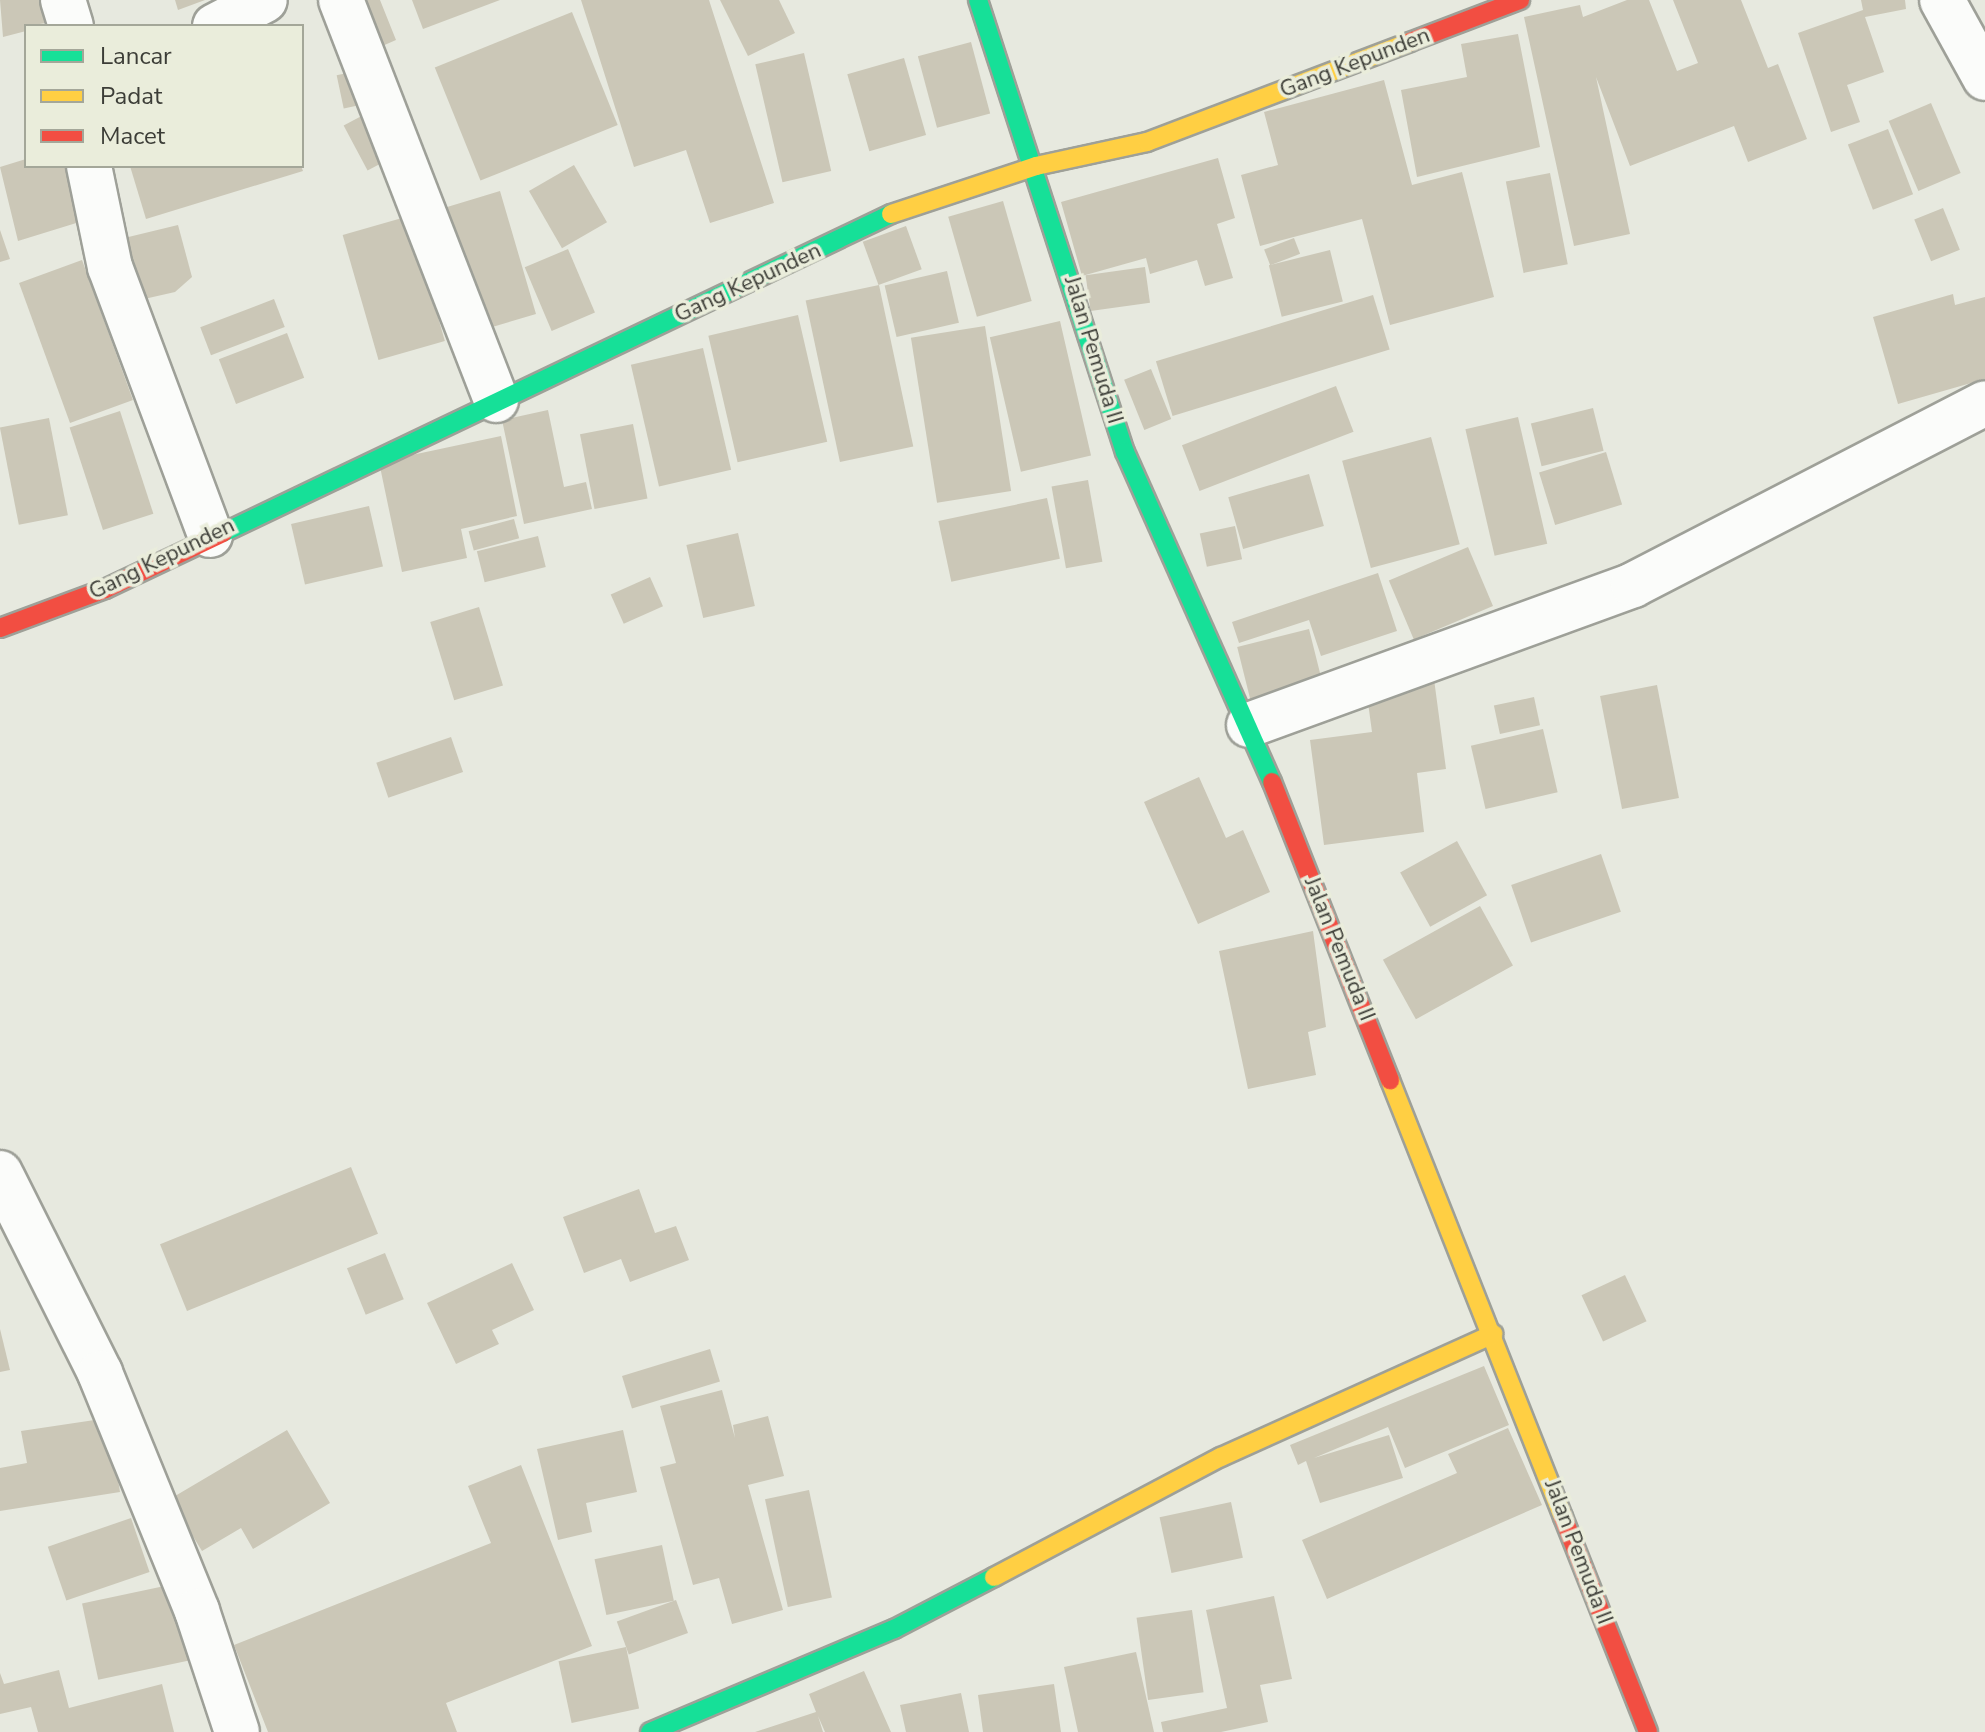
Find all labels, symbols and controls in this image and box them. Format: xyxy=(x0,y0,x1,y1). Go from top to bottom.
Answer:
street label: Gang Kepunden xyxy=(1276,22,1434,104)
legend xyxy=(24,24,304,168)
text: Lancar xyxy=(100,40,172,72)
text: Padat xyxy=(100,80,162,112)
text: Macet xyxy=(100,120,165,152)
street label: Gang Kepunden xyxy=(671,238,825,328)
street label: Jalan Pemuda II xyxy=(1058,273,1128,427)
street label: Gang Kepunden xyxy=(85,512,239,606)
street label: Jalan Pemuda II xyxy=(1298,873,1380,1025)
street label: Jalan Pemuda II xyxy=(1538,1476,1618,1628)

